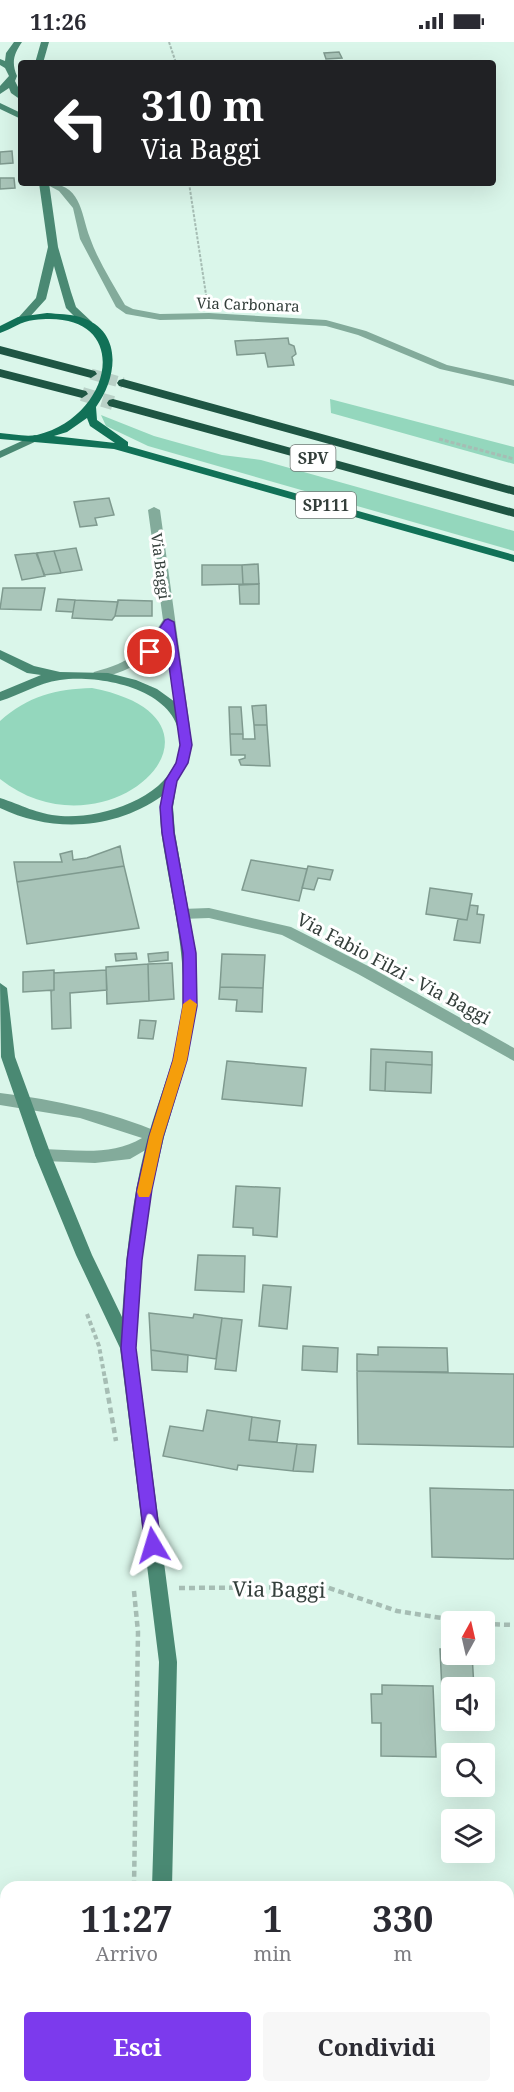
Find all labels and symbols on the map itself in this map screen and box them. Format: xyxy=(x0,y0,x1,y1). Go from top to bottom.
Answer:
street label: Via Carbonara xyxy=(196,292,300,316)
road number: SPV xyxy=(290,445,336,471)
road number: SP111 xyxy=(296,492,356,518)
street label: Via Baggi xyxy=(147,532,175,600)
pin xyxy=(124,626,175,677)
street label: Via Fabio Filzi - Via Baggi xyxy=(293,907,495,1029)
position arrow xyxy=(121,1513,185,1577)
street label: Via Baggi xyxy=(232,1574,326,1604)
north arrow xyxy=(441,1611,495,1665)

